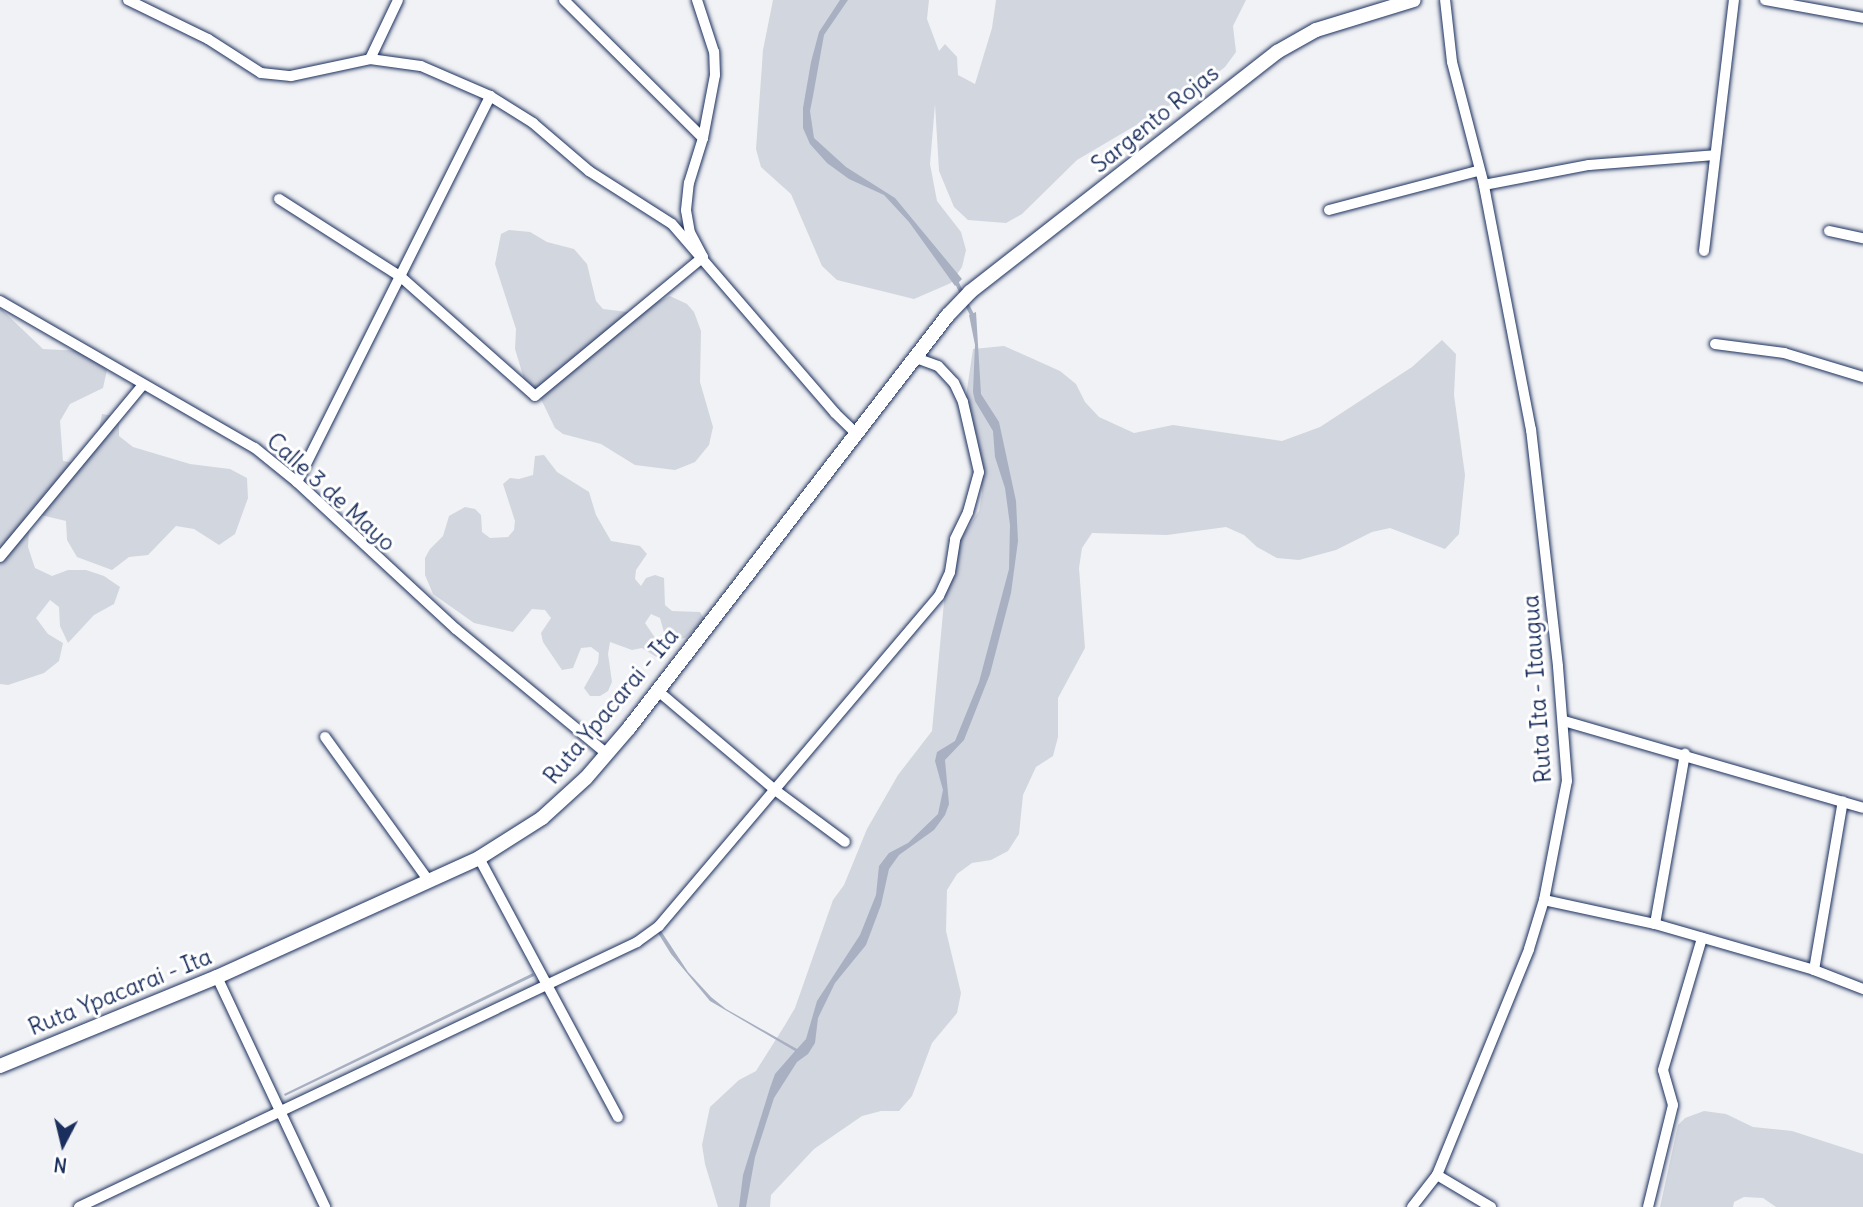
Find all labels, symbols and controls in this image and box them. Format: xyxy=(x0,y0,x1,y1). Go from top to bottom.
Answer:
street label: Sargento Rojas xyxy=(1086,59,1224,179)
street label: Calle 3 de Mayo xyxy=(261,427,401,557)
street label: Ruta Ita - Itaugua xyxy=(1517,594,1557,784)
street label: Ruta Ypacarai - Ita xyxy=(538,622,684,790)
street label: Ruta Ypacarai - Ita xyxy=(24,943,216,1041)
north arrow xyxy=(28,1109,98,1179)
text: N xyxy=(52,1152,68,1178)

